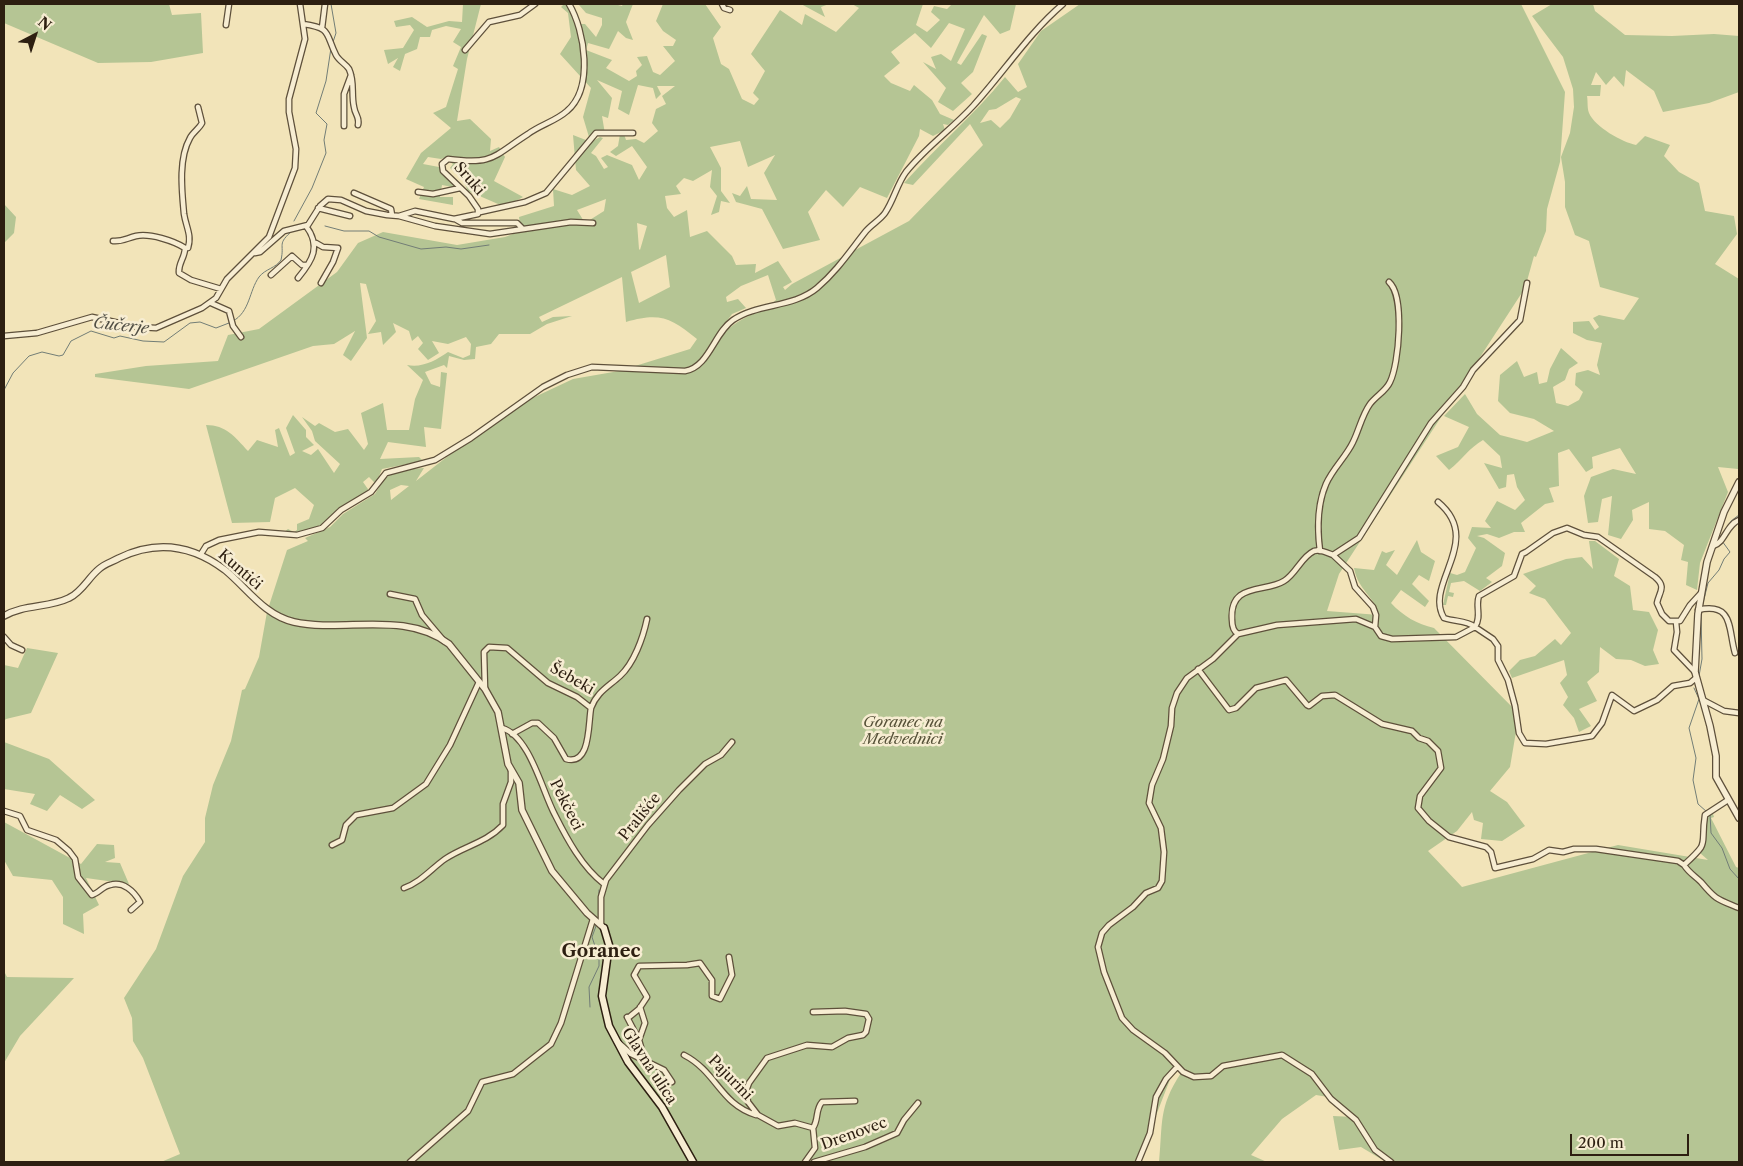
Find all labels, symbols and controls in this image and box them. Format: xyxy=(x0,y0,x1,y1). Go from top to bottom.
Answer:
north arrow xyxy=(10,10,60,60)
text: N xyxy=(34,13,55,34)
street label: Sruki xyxy=(450,159,488,199)
water label: Čučerje xyxy=(92,314,150,338)
street label: Kuntići xyxy=(214,546,266,594)
street label: Šebeki xyxy=(547,659,597,699)
park label: Goranec na Medvednici xyxy=(863,714,943,749)
street label: Pekčeci xyxy=(546,776,586,834)
street label: Prališće xyxy=(615,790,665,844)
district label: Goranec xyxy=(562,941,640,963)
street label: Glavna ulica xyxy=(618,1024,680,1108)
street label: Pajurini xyxy=(704,1052,756,1104)
street label: Drenovec xyxy=(819,1114,889,1154)
scale bar xyxy=(1573,1124,1692,1156)
text: 200 m xyxy=(1578,1133,1624,1152)

